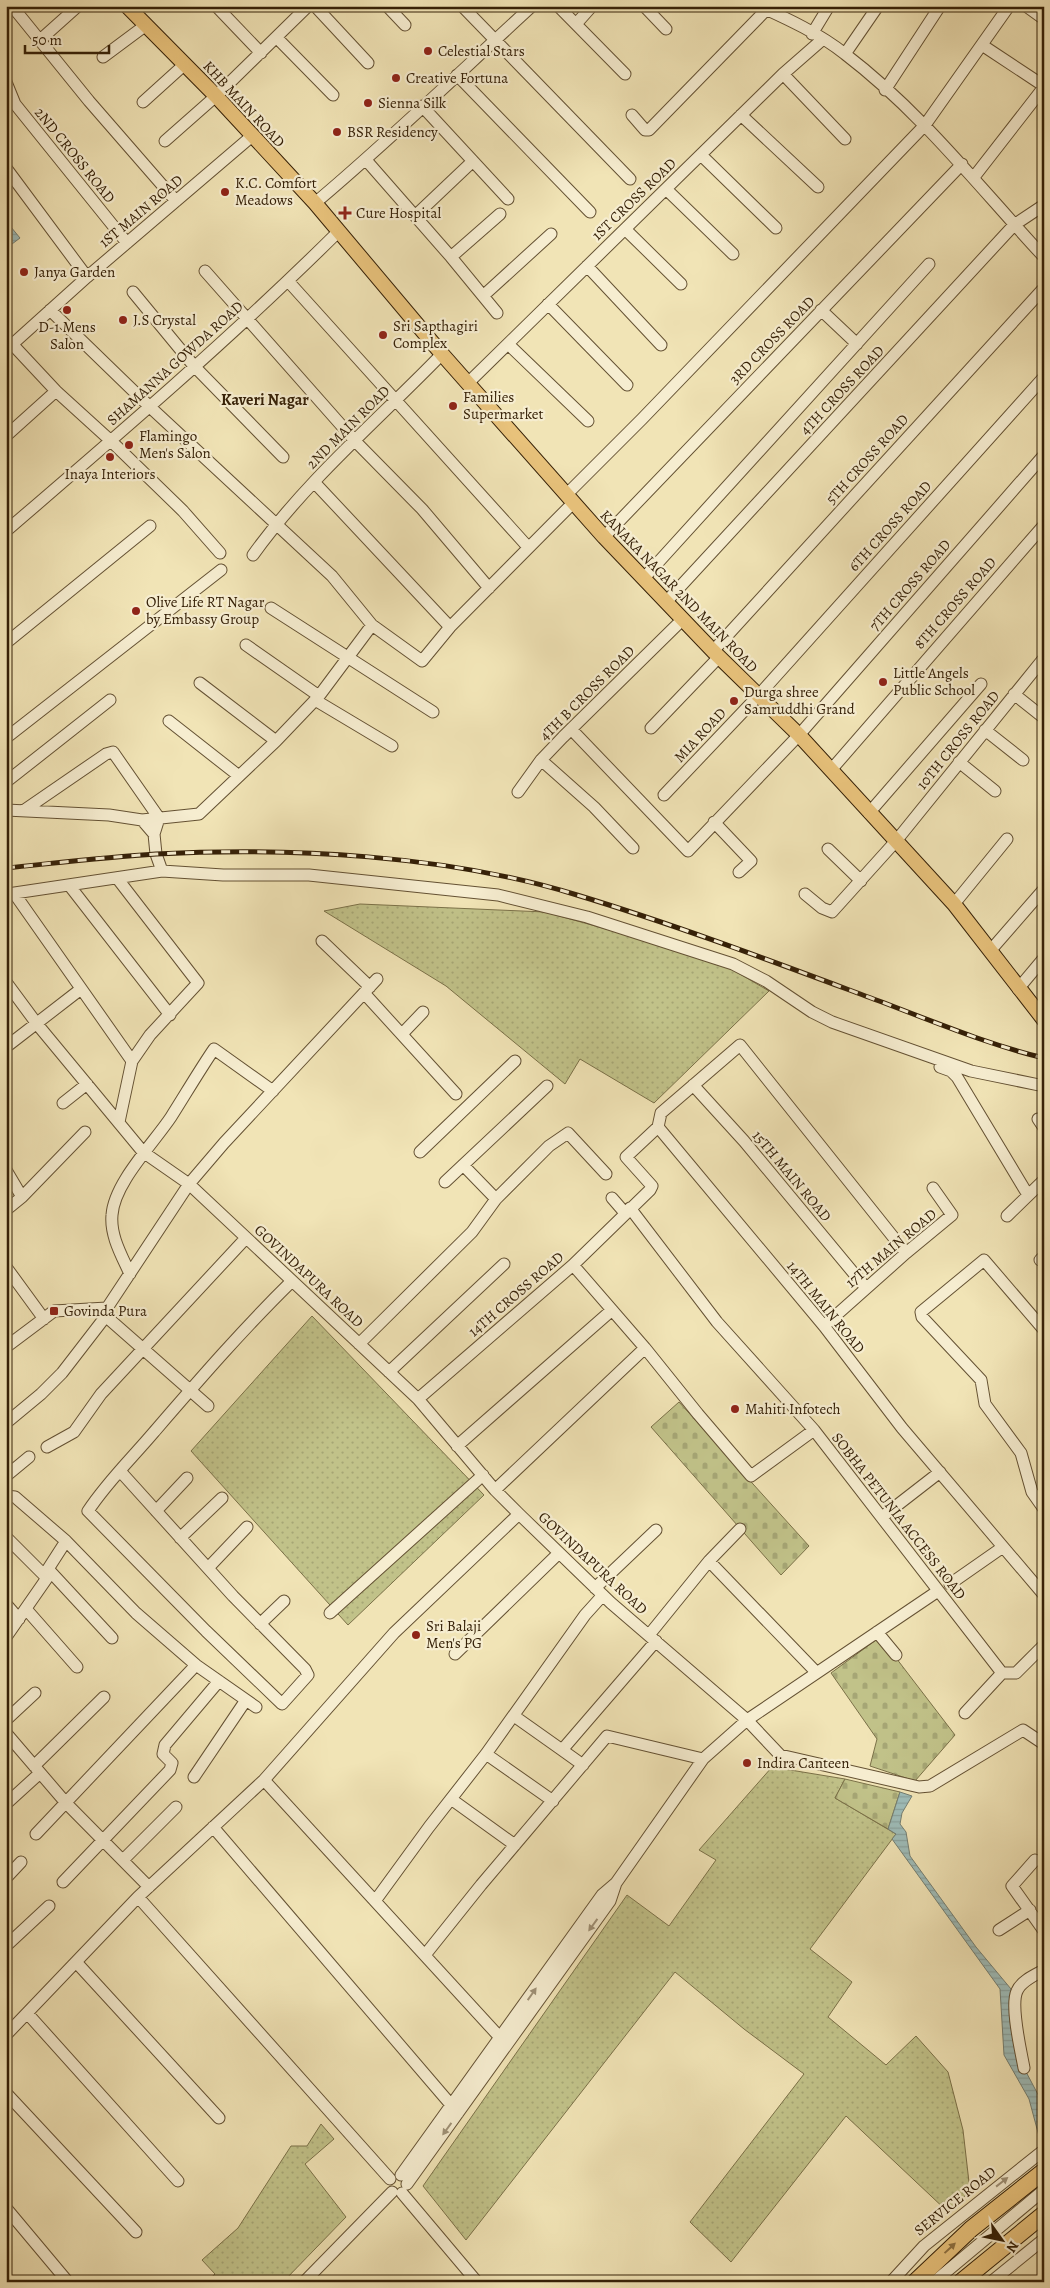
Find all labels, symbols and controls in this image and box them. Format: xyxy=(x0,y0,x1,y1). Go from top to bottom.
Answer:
scale bar xyxy=(25,22,109,54)
text: 50 m xyxy=(32,30,62,50)
place label: Celestial Stars xyxy=(438,41,525,61)
marker: Celestial Stars xyxy=(422,45,434,57)
street label: KHB MAIN ROAD xyxy=(199,56,289,152)
place label: Creative Fortuna xyxy=(406,68,508,88)
marker: Creative Fortuna xyxy=(390,72,402,84)
place label: Sienna Silk xyxy=(378,93,447,113)
marker: Sienna Silk xyxy=(362,97,374,109)
street label: 2ND CROSS ROAD xyxy=(30,103,120,207)
place label: BSR Residency xyxy=(347,122,438,142)
marker: BSR Residency xyxy=(331,126,343,138)
street label: 1ST CROSS ROAD xyxy=(587,153,681,245)
street label: 1ST MAIN ROAD xyxy=(95,170,187,252)
place label: K.C. Comfort Meadows xyxy=(235,173,317,210)
marker: K.C. Comfort Meadows xyxy=(219,186,231,198)
place label: Cure Hospital xyxy=(356,203,441,223)
marker: Cure Hospital xyxy=(338,206,352,220)
place label: Janya Garden xyxy=(34,262,115,282)
marker: Janya Garden xyxy=(18,266,30,278)
street label: 3RD CROSS ROAD xyxy=(725,292,819,388)
street label: SHAMANNA GOWDA ROAD xyxy=(103,296,247,430)
marker: D-1 Mens Salon xyxy=(61,304,73,316)
place label: J.S Crystal xyxy=(133,310,196,330)
marker: J.S Crystal xyxy=(117,314,129,326)
place label: Sri Sapthagiri Complex xyxy=(393,316,478,353)
place label: D-1 Mens Salon xyxy=(38,317,96,354)
marker: Sri Sapthagiri Complex xyxy=(377,329,389,341)
street label: 4TH CROSS ROAD xyxy=(795,341,889,439)
street label: 2ND MAIN ROAD xyxy=(302,381,394,473)
place label: Families Supermarket xyxy=(463,387,544,424)
district label: Kaveri Nagar xyxy=(221,389,309,411)
marker: Families Supermarket xyxy=(447,400,459,412)
street label: 5TH CROSS ROAD xyxy=(821,410,913,508)
place label: Flamingo Men's Salon xyxy=(139,426,211,463)
marker: Flamingo Men's Salon xyxy=(123,439,135,451)
marker: Inaya Interiors xyxy=(104,451,116,463)
place label: Inaya Interiors xyxy=(65,464,155,484)
street label: 6TH CROSS ROAD xyxy=(844,476,936,576)
street label: KANAKA NAGAR 2ND MAIN ROAD xyxy=(596,505,762,677)
street label: 7TH CROSS ROAD xyxy=(865,535,955,635)
street label: 8TH CROSS ROAD xyxy=(909,553,1001,653)
place label: Olive Life RT Nagar by Embassy Group xyxy=(146,592,265,629)
marker: Olive Life RT Nagar by Embassy Group xyxy=(130,605,142,617)
street label: 4TH B CROSS ROAD xyxy=(535,641,639,745)
place label: Little Angels Public School xyxy=(893,663,975,700)
marker: Little Angels Public School xyxy=(877,676,889,688)
place label: Durga shree Samruddhi Grand xyxy=(744,682,856,719)
street label: 10TH CROSS ROAD xyxy=(912,686,1004,794)
marker: Durga shree Samruddhi Grand xyxy=(728,695,740,707)
street label: MIA ROAD xyxy=(669,703,731,767)
street label: 15TH MAIN ROAD xyxy=(748,1126,836,1226)
street label: 17TH MAIN ROAD xyxy=(841,1204,941,1292)
street label: GOVINDAPURA ROAD xyxy=(250,1220,368,1332)
street label: 14TH CROSS ROAD xyxy=(464,1247,568,1341)
street label: 14TH MAIN ROAD xyxy=(782,1257,870,1357)
place label: Govinda Pura xyxy=(64,1301,147,1321)
marker: Govinda Pura xyxy=(48,1305,60,1317)
place label: Mahiti Infotech xyxy=(745,1399,841,1419)
marker: Mahiti Infotech xyxy=(729,1403,741,1415)
street label: SOBHA PETUNIA ACCESS ROAD xyxy=(827,1428,971,1604)
street label: GOVINDAPURA ROAD xyxy=(534,1507,652,1619)
place label: Sri Balaji Men's PG xyxy=(426,1616,482,1653)
marker: Sri Balaji Men's PG xyxy=(410,1629,422,1641)
place label: Indira Canteen xyxy=(757,1753,850,1773)
marker: Indira Canteen xyxy=(741,1757,753,1769)
one-way arrow xyxy=(588,1919,598,1932)
one-way arrow xyxy=(527,1987,537,2001)
one-way arrow xyxy=(442,2122,452,2136)
street label: SERVICE ROAD xyxy=(910,2162,1000,2240)
one-way arrow xyxy=(995,2177,1009,2187)
north arrow xyxy=(978,2216,1028,2266)
text: N xyxy=(1002,2237,1023,2256)
one-way arrow xyxy=(944,2242,956,2254)

